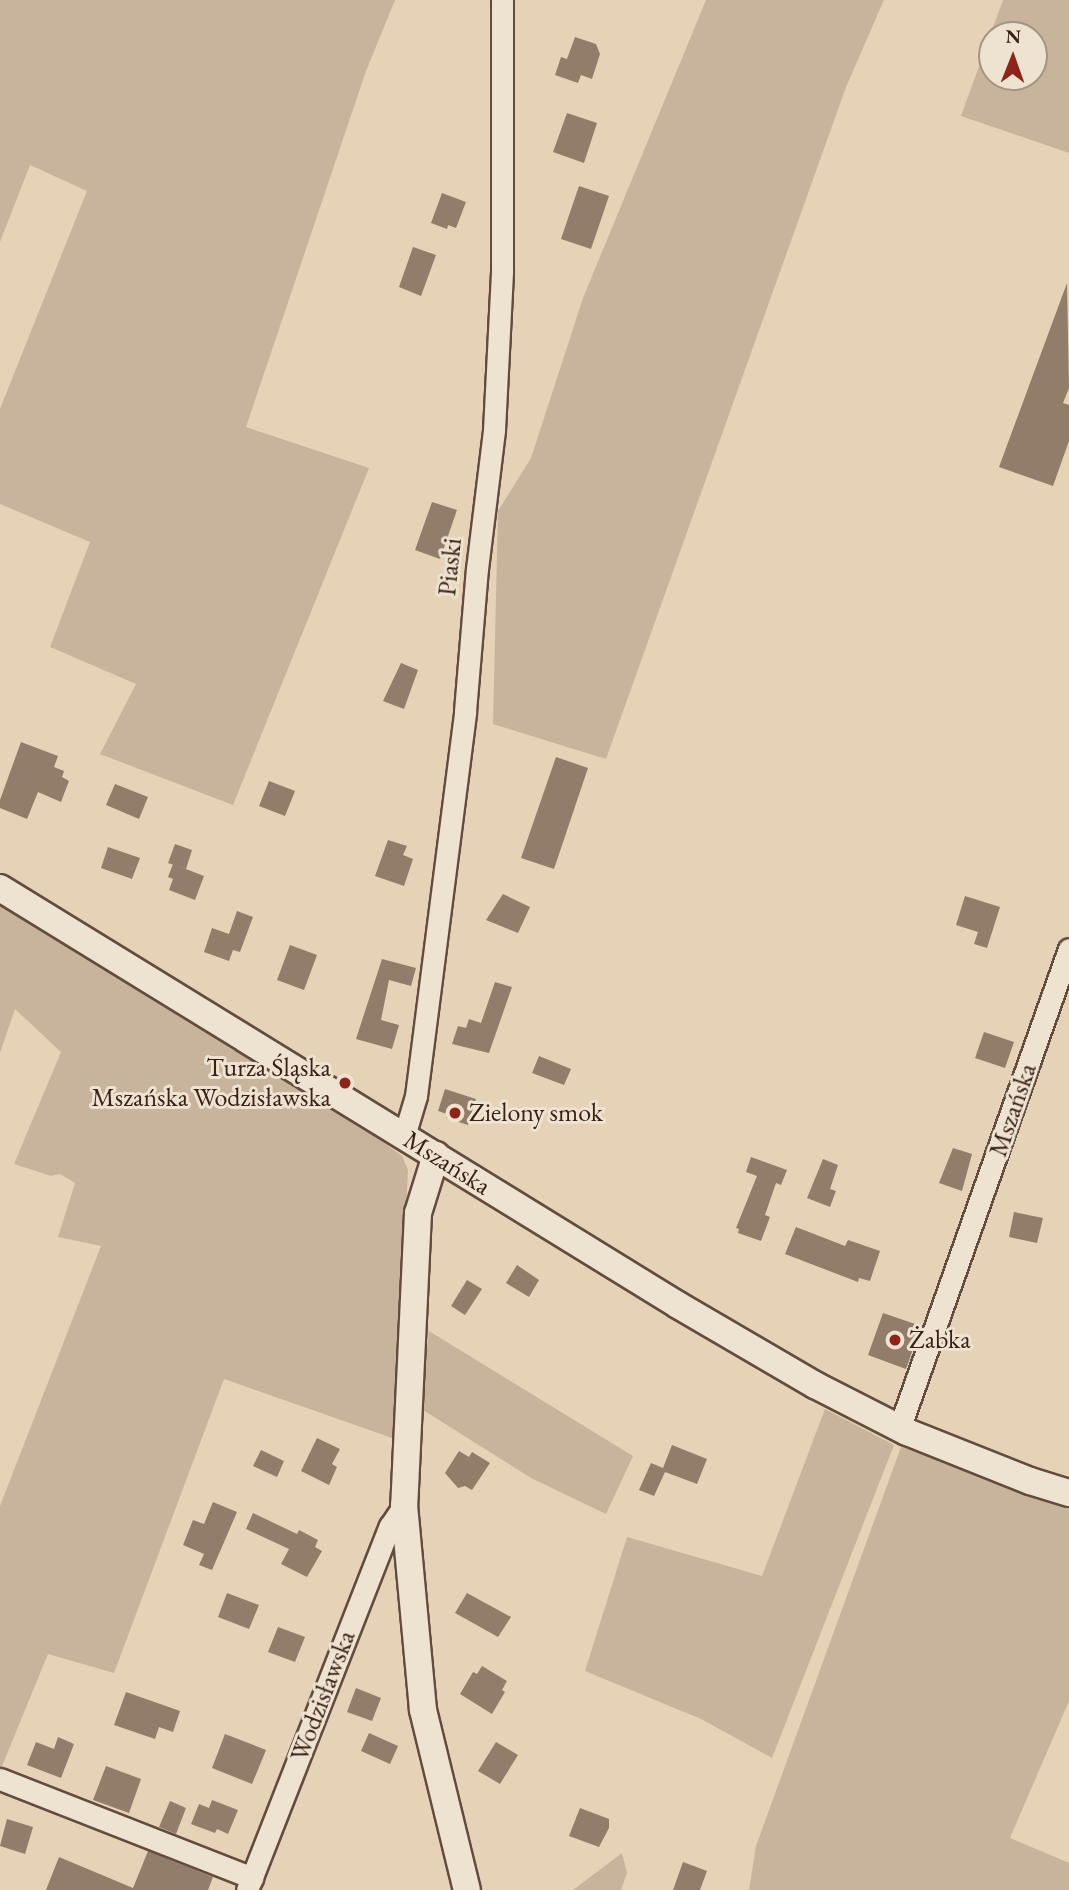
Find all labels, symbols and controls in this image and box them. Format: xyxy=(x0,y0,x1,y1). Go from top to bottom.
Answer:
north arrow xyxy=(978,21,1048,91)
text: N xyxy=(1005,24,1021,49)
street label: Piaski xyxy=(431,536,469,598)
place label: Turza Śląska Mszańska Wodzisławska xyxy=(91,1052,331,1114)
street label: Mszańska xyxy=(983,1059,1043,1161)
marker: Turza Śląska Mszańska Wodzisławska xyxy=(337,1075,353,1091)
place label: Zielony smok xyxy=(469,1097,603,1129)
marker: Zielony smok xyxy=(447,1105,463,1121)
street label: Mszańska xyxy=(398,1124,496,1202)
place label: Żabka xyxy=(909,1324,971,1356)
marker: Żabka xyxy=(887,1332,903,1348)
street label: Wodzisławska xyxy=(284,1626,362,1766)

